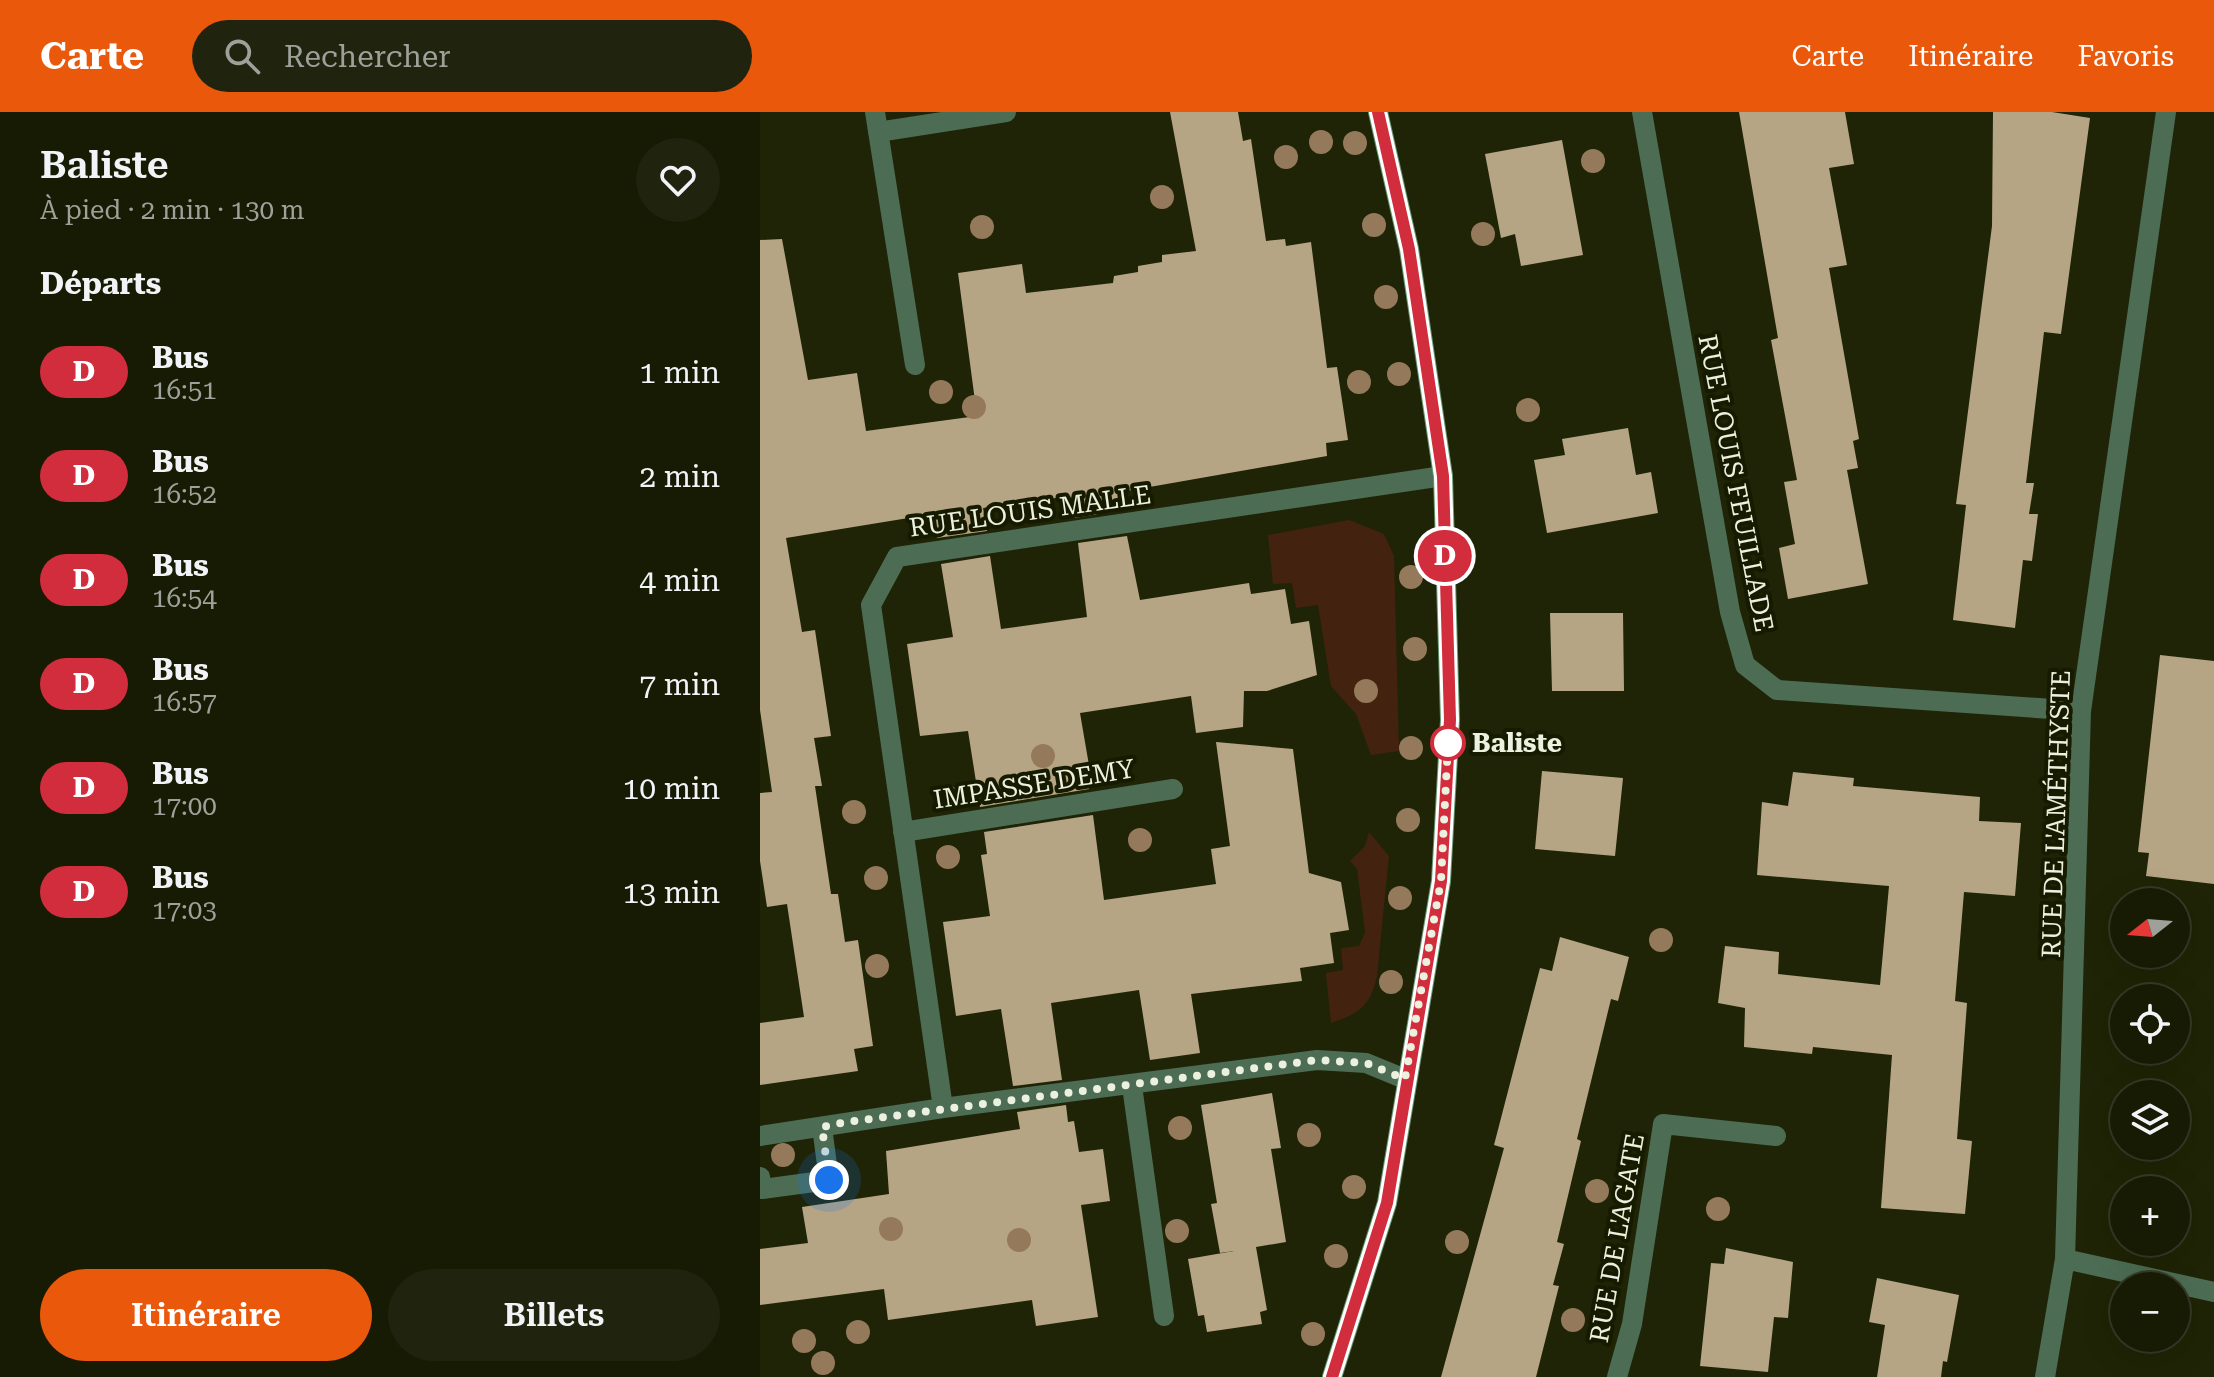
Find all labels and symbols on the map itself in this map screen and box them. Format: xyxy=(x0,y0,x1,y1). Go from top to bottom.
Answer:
street label: RUE LOUIS FEUILLADE xyxy=(1692,332,1780,634)
street label: RUE LOUIS MALLE xyxy=(907,479,1153,543)
line badge: D xyxy=(1419,530,1471,582)
street label: RUE DE L'AMÉTHYSTE xyxy=(2035,669,2076,958)
marker: Baliste xyxy=(1431,726,1465,760)
place label: Baliste xyxy=(1472,728,1562,758)
street label: IMPASSE DEMY xyxy=(931,753,1137,815)
north arrow xyxy=(2110,888,2190,968)
street label: RUE DE L'AGATE xyxy=(1584,1131,1650,1345)
your location xyxy=(809,1160,849,1200)

